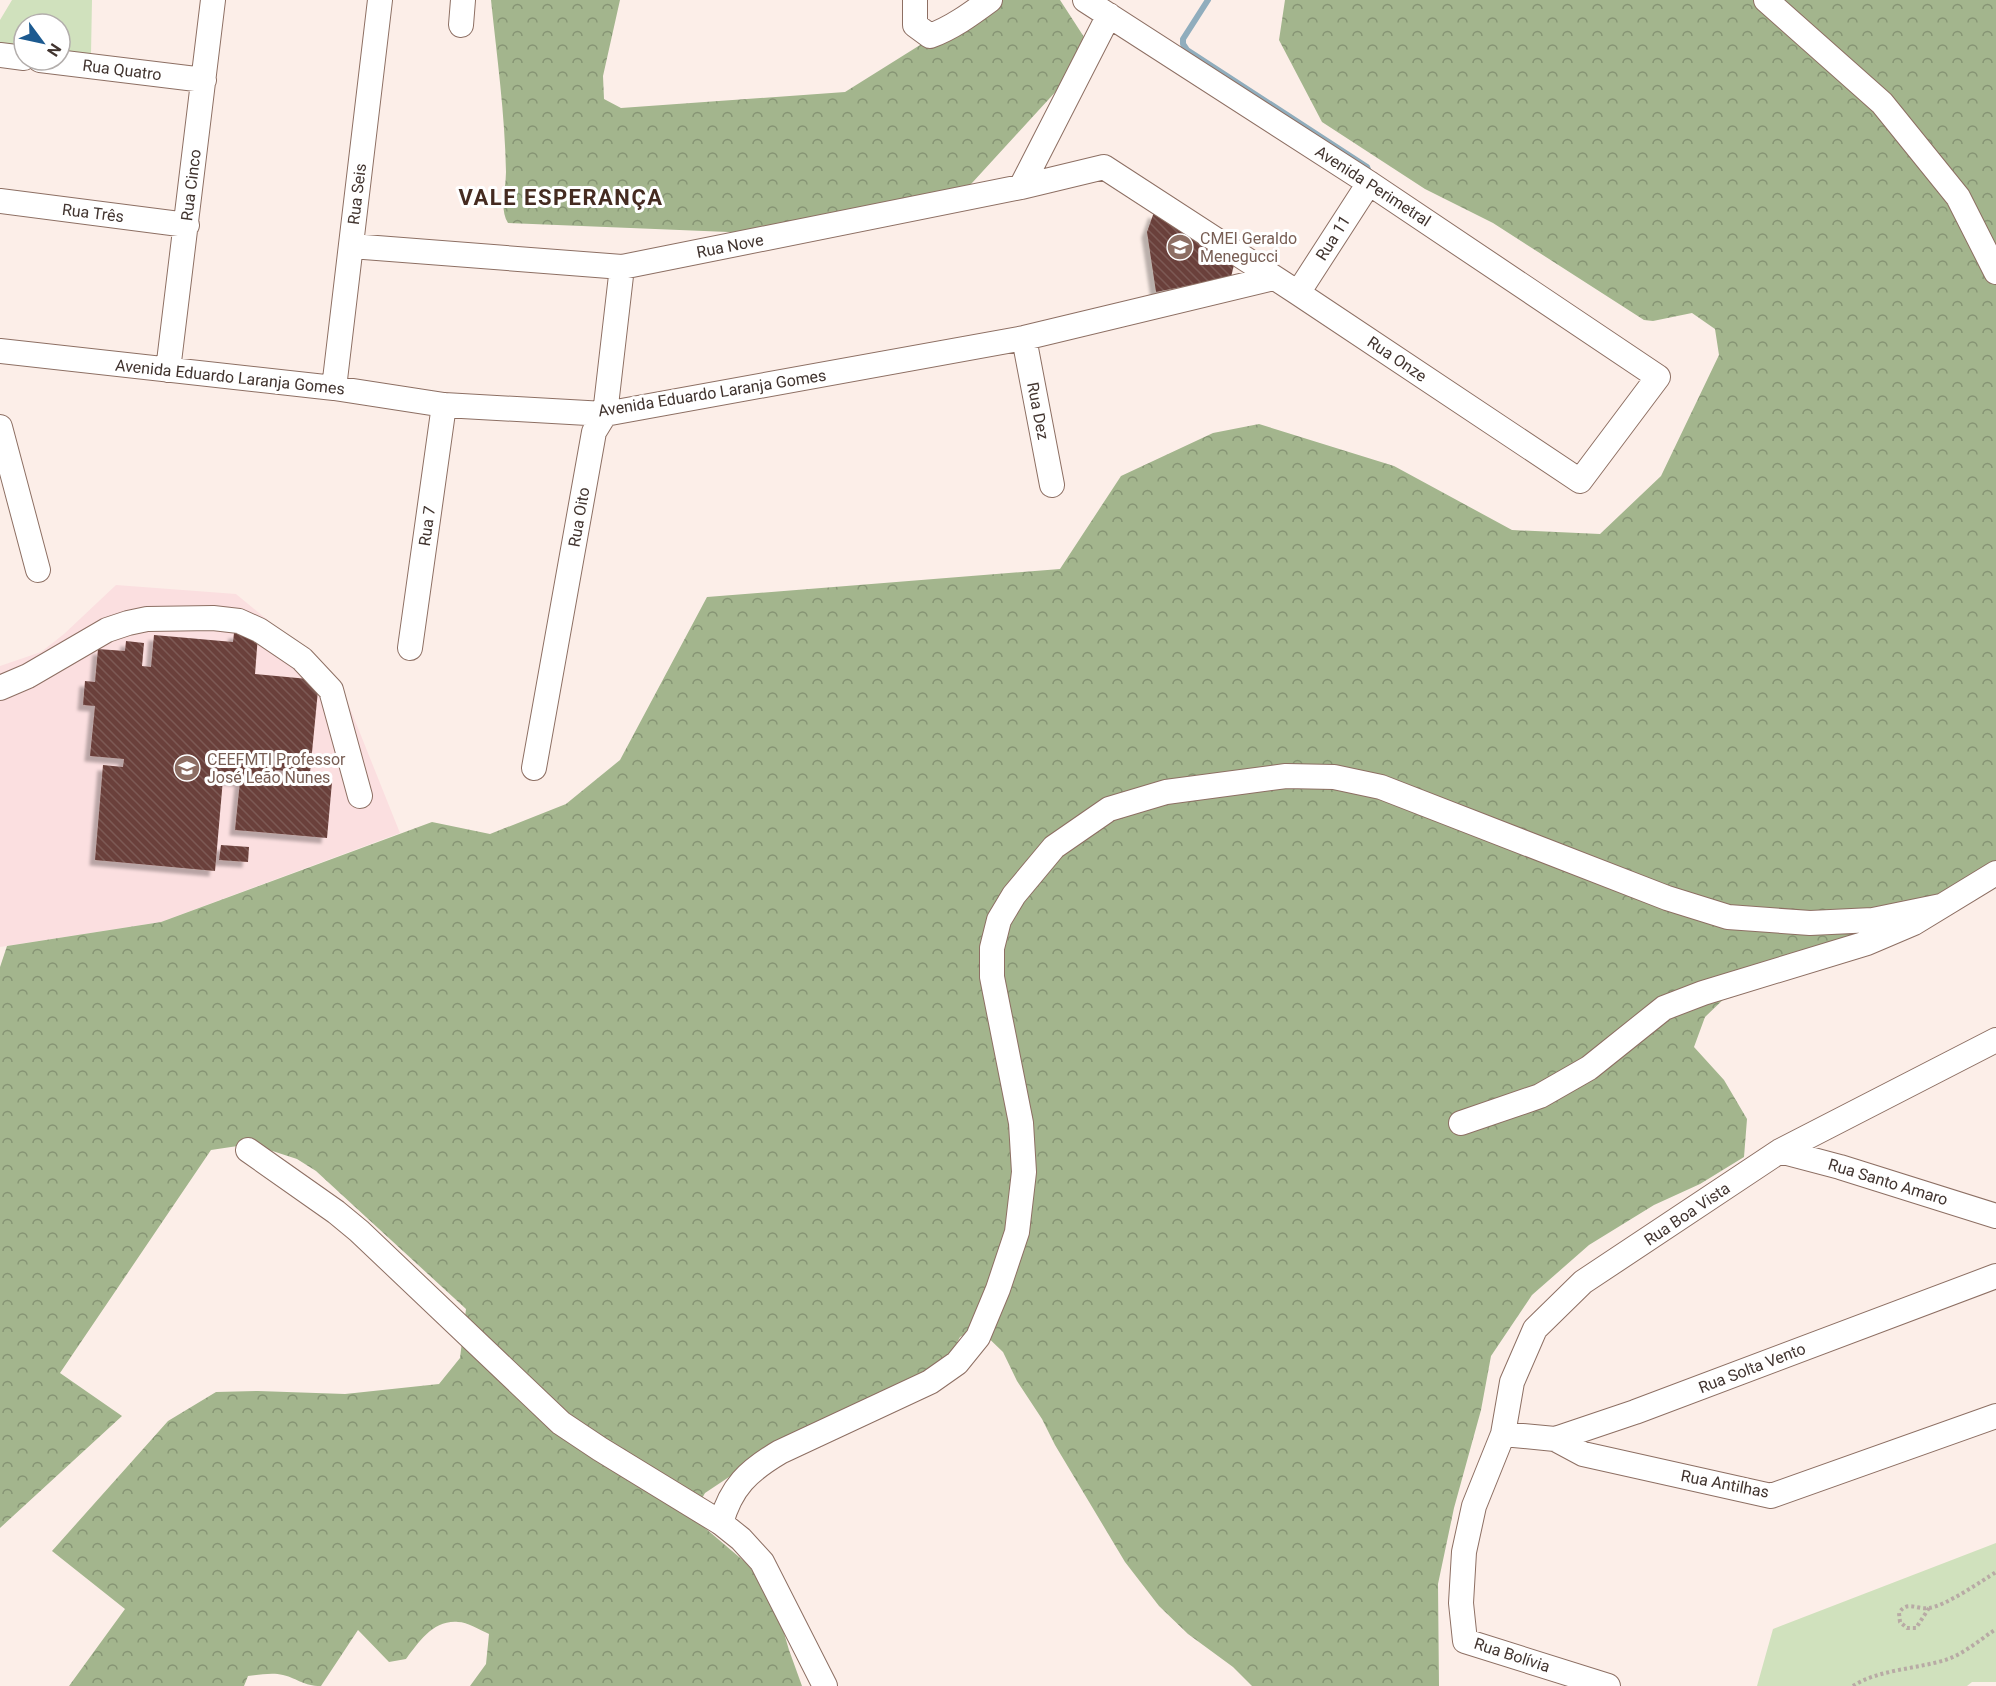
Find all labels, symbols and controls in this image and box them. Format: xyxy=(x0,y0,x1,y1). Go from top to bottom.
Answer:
north arrow xyxy=(12,12,72,72)
text: N xyxy=(43,40,65,60)
street label: Rua Quatro xyxy=(81,56,163,84)
street label: Avenida Perimetral xyxy=(1312,142,1434,230)
street label: Rua Cinco xyxy=(177,148,205,222)
street label: Rua Seis xyxy=(344,162,370,226)
district label: VALE ESPERANÇA xyxy=(458,185,664,210)
street label: Rua Três xyxy=(61,200,125,226)
street label: Rua 11 xyxy=(1312,212,1354,264)
place label: CMEI Geraldo Menegucci xyxy=(1200,229,1297,266)
street label: Rua Nove xyxy=(695,230,765,262)
school or university icon: CMEI Geraldo Menegucci xyxy=(1165,232,1195,262)
street label: Rua Onze xyxy=(1364,332,1430,386)
street label: Avenida Eduardo Laranja Gomes xyxy=(114,355,346,399)
street label: Avenida Eduardo Laranja Gomes xyxy=(597,366,827,420)
street label: Rua Dez xyxy=(1023,381,1053,441)
street label: Rua Oito xyxy=(564,486,594,548)
street label: Rua 7 xyxy=(415,505,439,547)
place label: CEEFMTI Professor José Leão Nunes xyxy=(207,750,346,787)
school or university icon: CEEFMTI Professor José Leão Nunes xyxy=(172,753,202,783)
street label: Rua Santo Amaro xyxy=(1826,1155,1950,1209)
street label: Rua Boa Vista xyxy=(1640,1178,1734,1250)
street label: Rua Solta Vento xyxy=(1696,1339,1808,1397)
street label: Rua Antilhas xyxy=(1679,1466,1771,1502)
street label: Rua Bolívia xyxy=(1472,1634,1552,1676)

